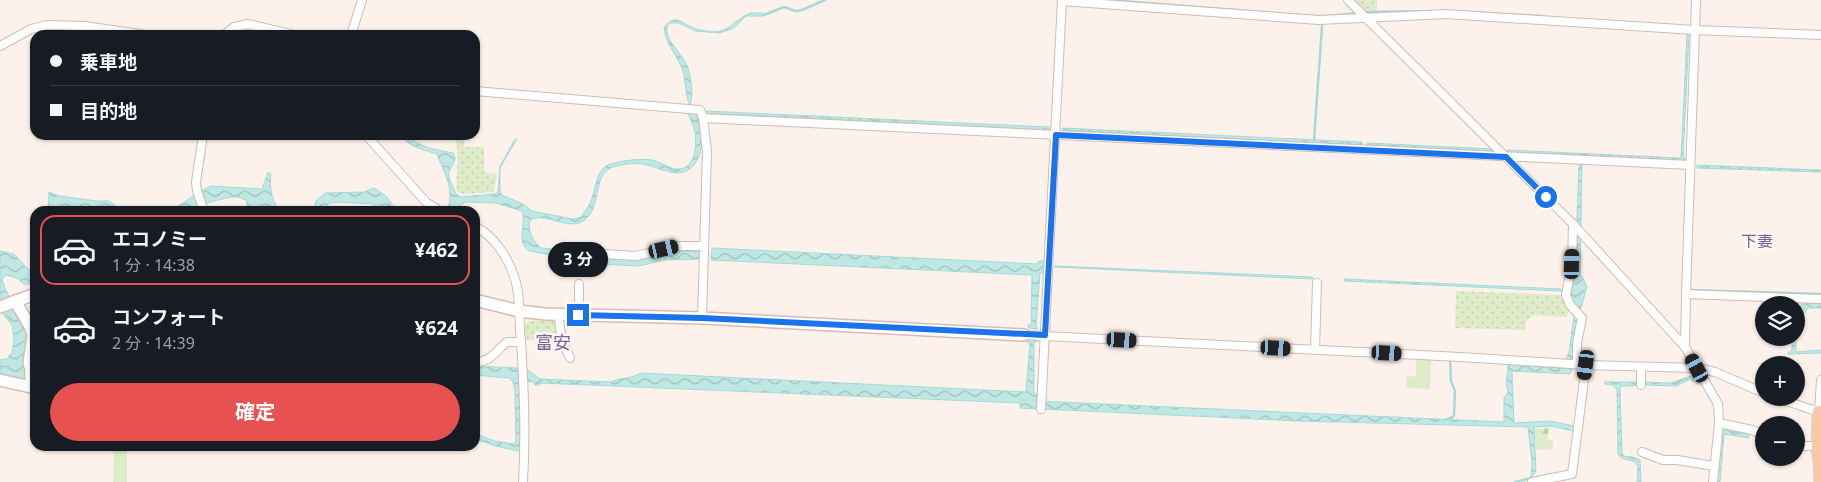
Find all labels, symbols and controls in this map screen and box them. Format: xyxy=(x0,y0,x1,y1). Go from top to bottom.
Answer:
text: 乗車地 xyxy=(80,49,137,75)
text: 目的地 xyxy=(80,98,137,124)
route start xyxy=(1535,186,1557,208)
text: エコノミー xyxy=(112,226,207,252)
icon: car xyxy=(52,228,97,273)
district label: 下妻 xyxy=(1741,230,1773,252)
text: ¥462 xyxy=(415,237,458,263)
car xyxy=(647,238,680,260)
callout: 3 分 xyxy=(548,242,608,278)
text: 3 分 xyxy=(563,248,593,270)
car xyxy=(1563,249,1580,279)
text: 1 分 · 14:38 xyxy=(112,254,195,276)
map controls xyxy=(1755,296,1805,466)
button: layers xyxy=(1755,296,1805,346)
text: コンフォート xyxy=(112,304,225,330)
route end xyxy=(567,304,589,326)
icon: car xyxy=(52,306,97,351)
text: ¥624 xyxy=(415,315,458,341)
district label: 富安 xyxy=(535,330,571,354)
text: 2 分 · 14:39 xyxy=(112,332,195,354)
car xyxy=(1106,332,1137,348)
car xyxy=(1260,340,1291,356)
car xyxy=(1371,345,1402,361)
car xyxy=(1576,349,1595,381)
car xyxy=(1683,351,1710,385)
button: + xyxy=(1755,356,1805,406)
button: 確定 xyxy=(50,383,460,441)
button: − xyxy=(1755,416,1805,466)

